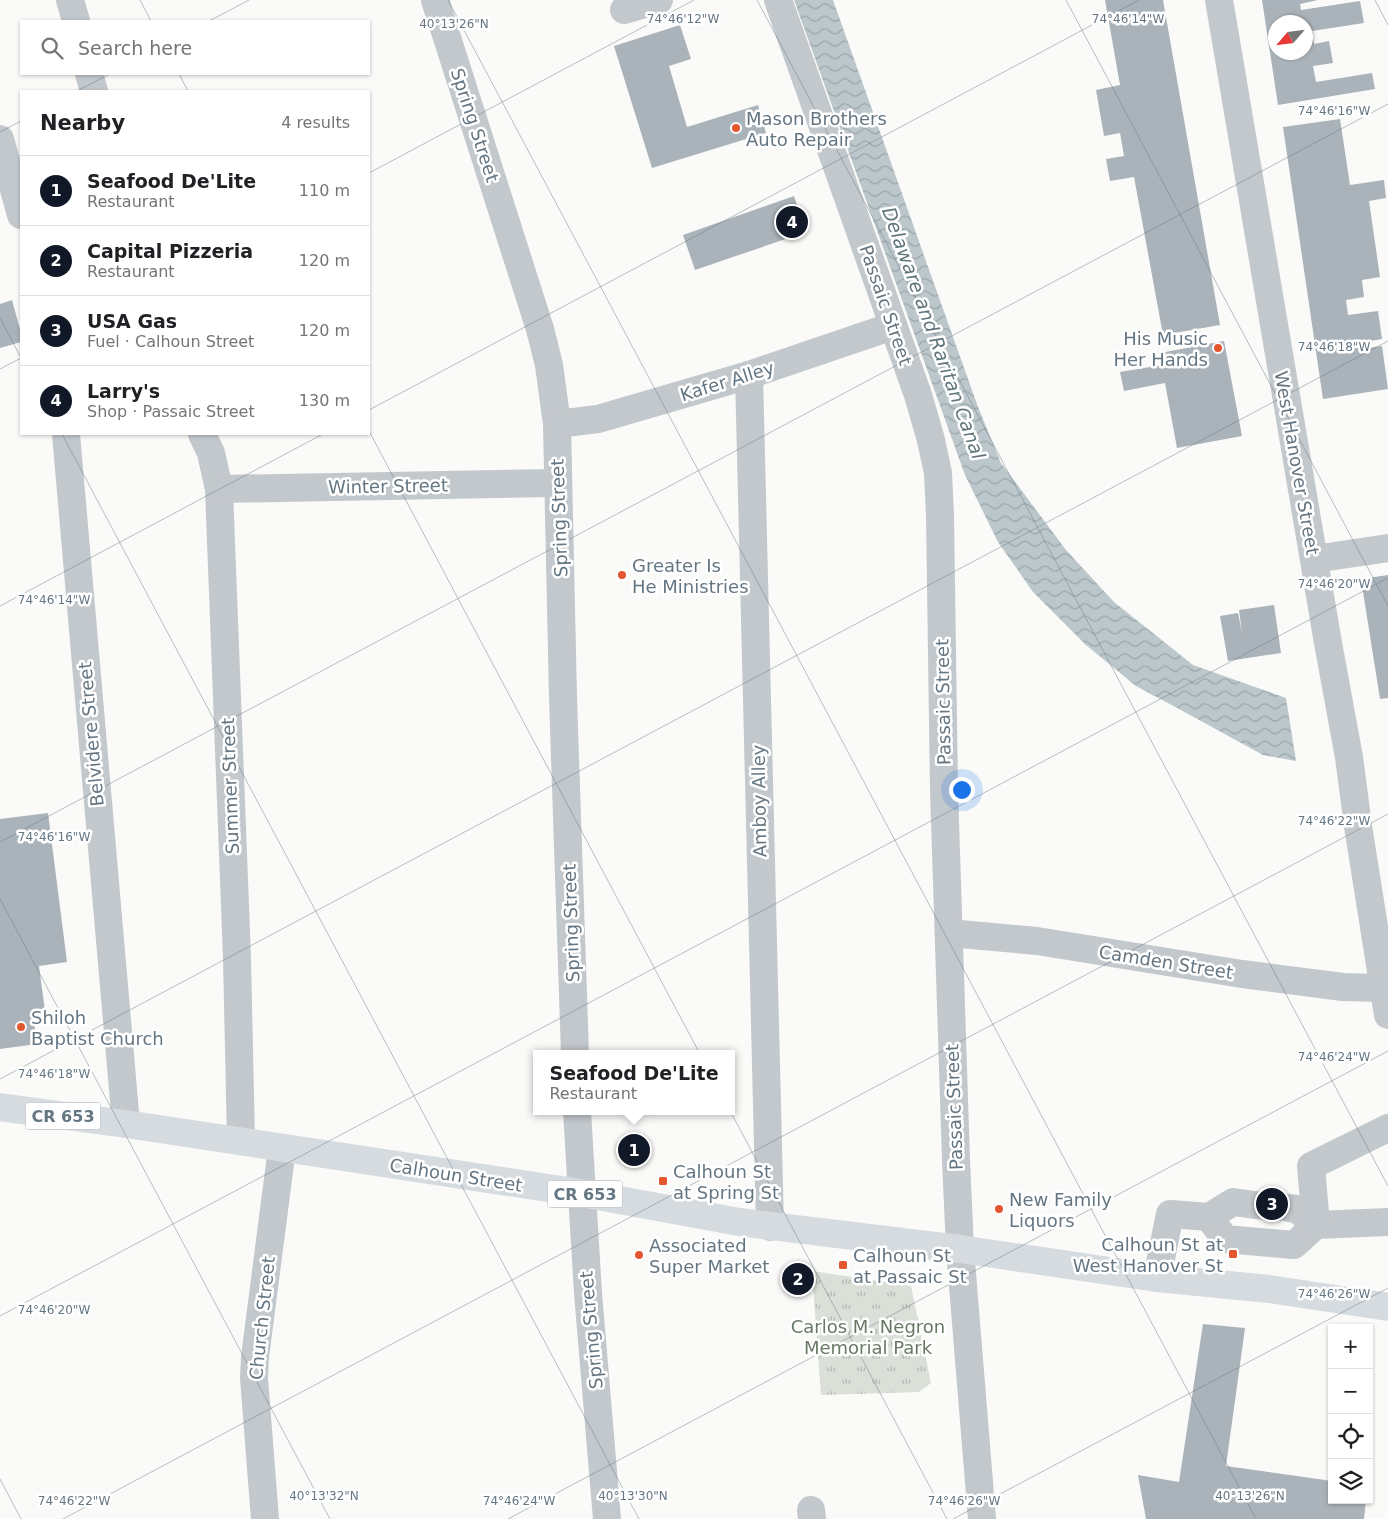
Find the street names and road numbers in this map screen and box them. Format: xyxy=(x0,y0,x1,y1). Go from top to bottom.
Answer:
street label: Spring Street xyxy=(447,65,503,185)
street label: Passaic Street xyxy=(856,242,916,368)
street label: Kafer Alley xyxy=(678,357,777,405)
street label: West Hanover Street xyxy=(1270,369,1324,557)
street label: Spring Street xyxy=(546,458,572,578)
street label: Winter Street xyxy=(328,474,448,498)
street label: Passaic Street xyxy=(931,639,955,765)
street label: Belvidere Street xyxy=(74,661,108,807)
street label: Summer Street xyxy=(217,717,243,855)
street label: Amboy Alley xyxy=(748,744,770,858)
street label: Spring Street xyxy=(558,863,584,983)
street label: Camden Street xyxy=(1097,941,1235,983)
street label: Passaic Street xyxy=(941,1044,967,1170)
road number: CR 653 xyxy=(26,1102,100,1130)
street label: Calhoun Street xyxy=(388,1154,524,1196)
road number: CR 653 xyxy=(548,1180,622,1208)
street label: Church Street xyxy=(245,1255,279,1381)
street label: Spring Street xyxy=(575,1270,607,1390)

